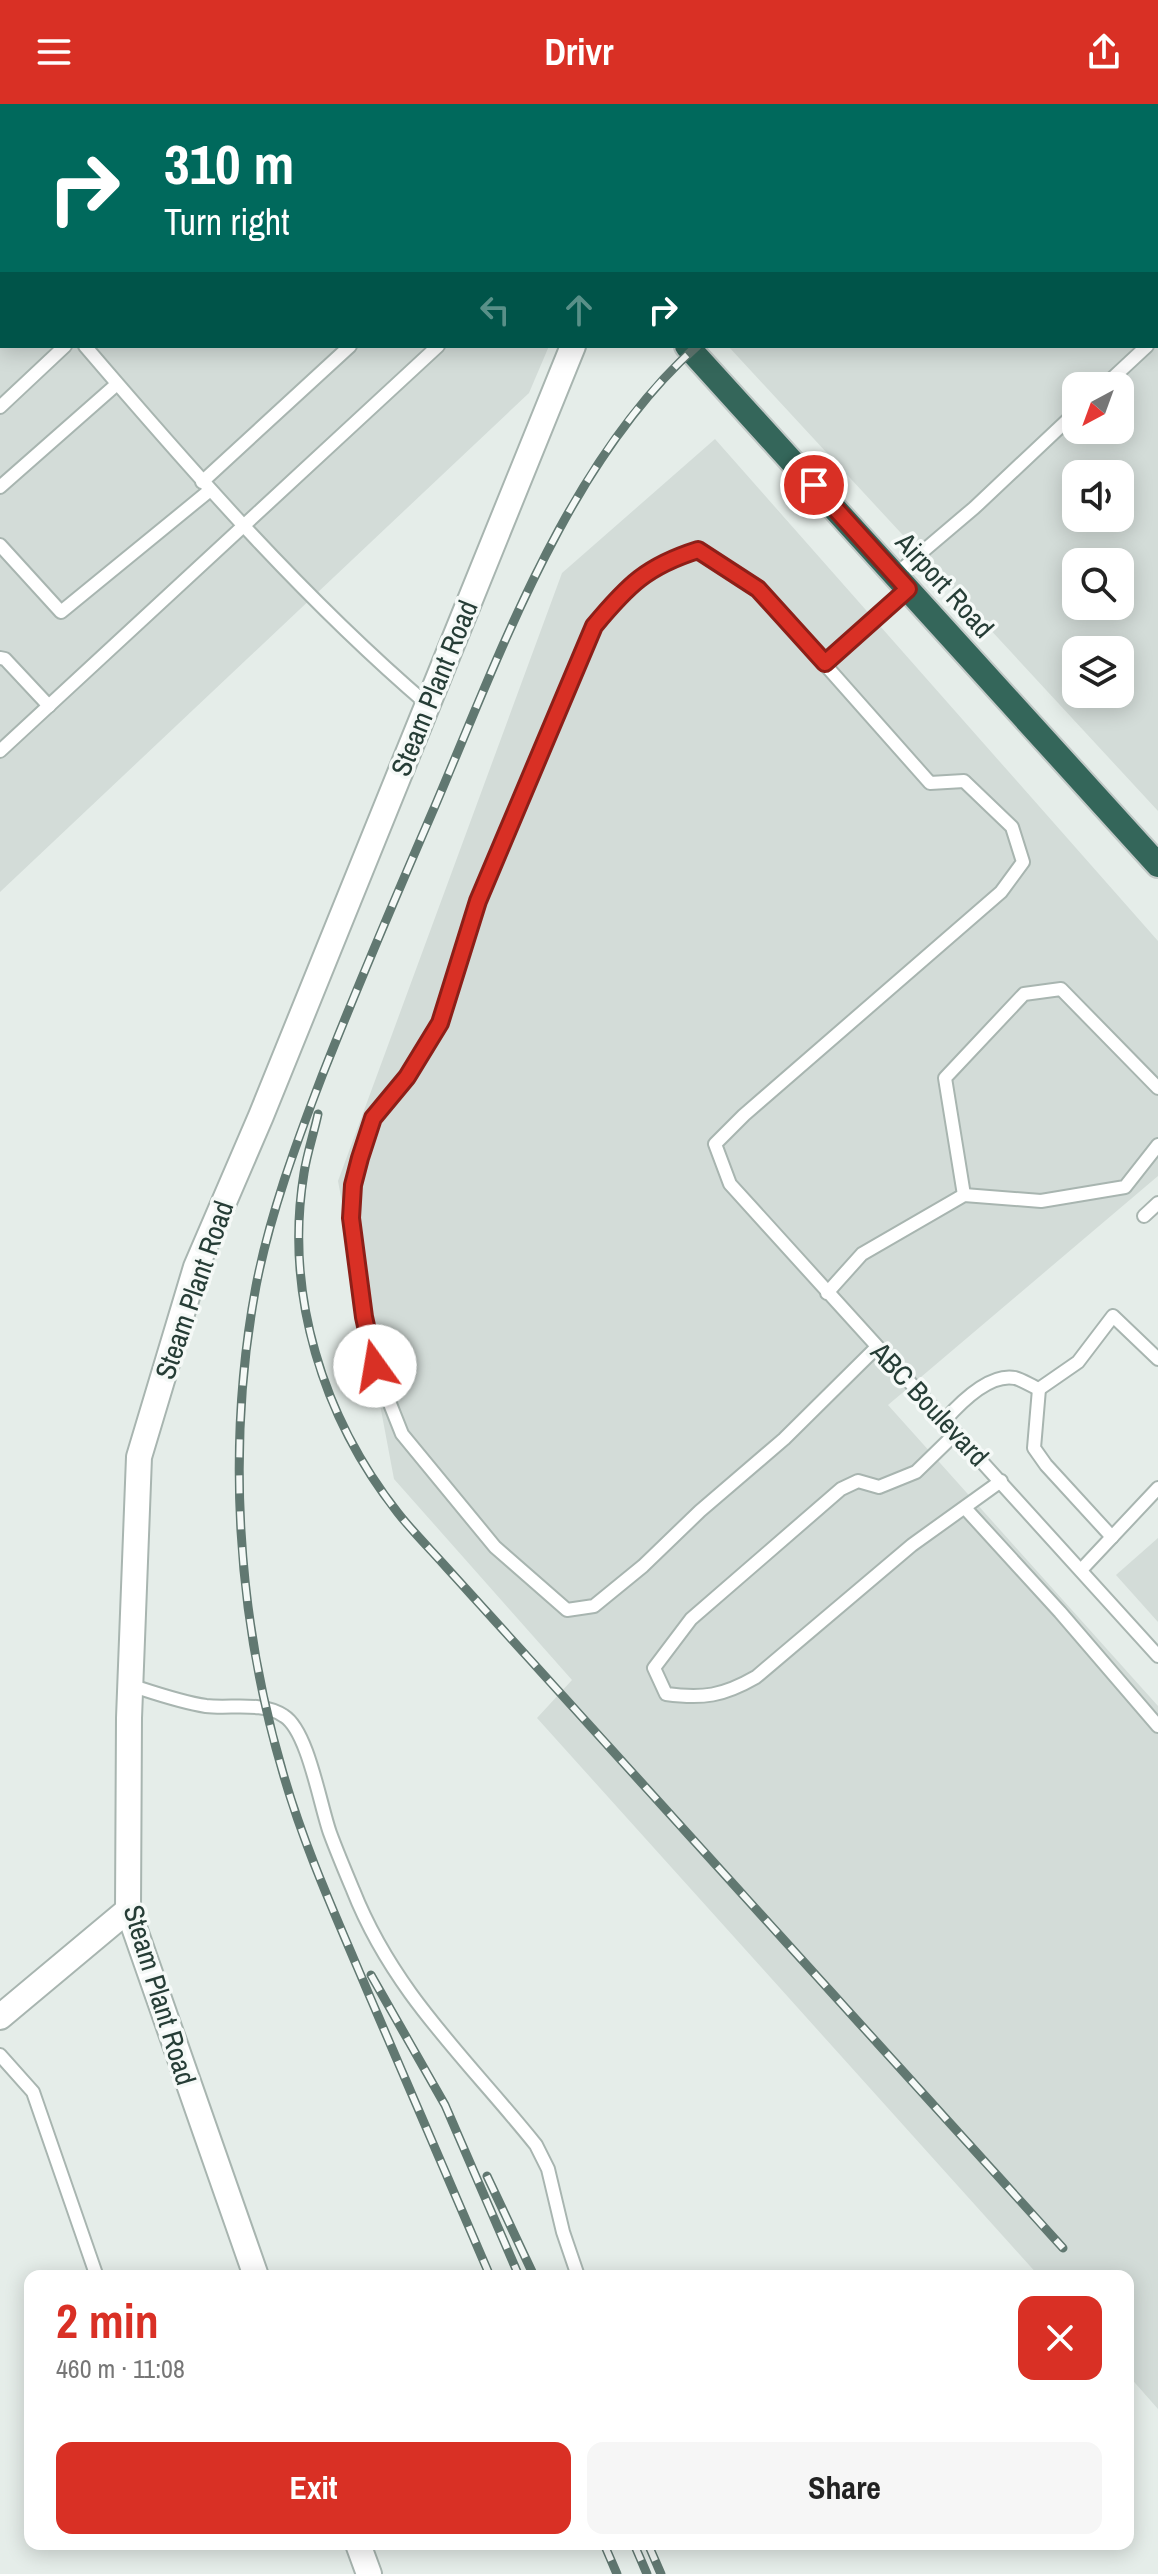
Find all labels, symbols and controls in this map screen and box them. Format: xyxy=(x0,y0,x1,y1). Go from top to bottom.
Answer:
text: Drivr xyxy=(545,28,613,76)
icon: menu xyxy=(32,30,76,74)
icon: share xyxy=(1082,30,1126,74)
text: 310 m xyxy=(164,126,294,201)
icon: right xyxy=(32,136,136,240)
text: Turn right xyxy=(164,198,289,246)
icon: left xyxy=(473,288,517,332)
icon: ahead xyxy=(557,288,601,332)
icon: right xyxy=(641,288,685,332)
north arrow xyxy=(1062,372,1134,444)
map controls xyxy=(1062,372,1134,708)
pin xyxy=(780,451,848,519)
button: sound xyxy=(1062,460,1134,532)
icon: arrive xyxy=(792,463,836,507)
street label: Airport Road xyxy=(887,523,1003,646)
button: search xyxy=(1062,548,1134,620)
street label: Steam Plant Road xyxy=(381,594,487,782)
button: layers xyxy=(1062,636,1134,708)
street label: Steam Plant Road xyxy=(146,1196,242,1384)
position arrow xyxy=(333,1324,417,1408)
street label: ABC Boulevard xyxy=(862,1333,997,1474)
street label: Steam Plant Road xyxy=(115,1900,205,2090)
text: 2 min xyxy=(56,2288,159,2353)
button: close xyxy=(1018,2296,1102,2380)
text: 460 m · 11:08 xyxy=(56,2351,185,2386)
button: Exit xyxy=(56,2442,571,2534)
button: Share xyxy=(587,2442,1102,2534)

